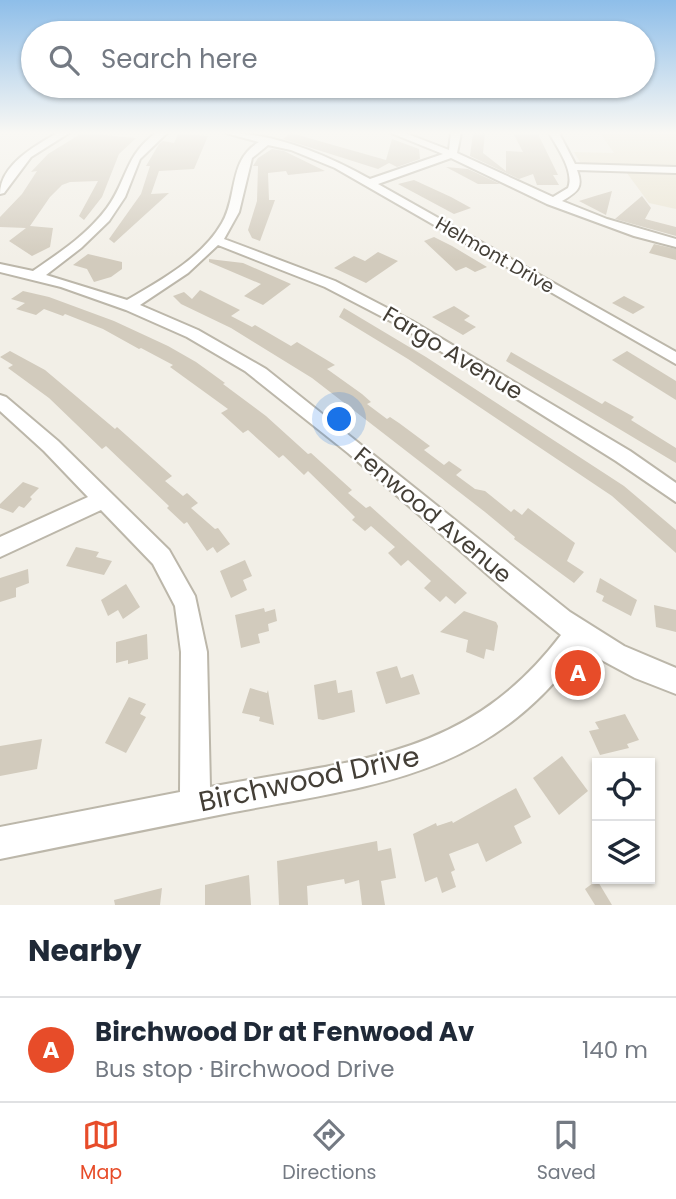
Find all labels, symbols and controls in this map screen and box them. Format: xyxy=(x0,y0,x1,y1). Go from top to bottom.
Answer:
search box xyxy=(21,21,655,98)
icon: search xyxy=(45,41,83,79)
text: Search here xyxy=(101,41,258,77)
street label: Helmont Drive xyxy=(431,210,559,300)
street label: Fargo Avenue xyxy=(377,298,529,408)
your location xyxy=(322,402,356,436)
street label: Fenwood Avenue xyxy=(347,439,519,591)
pin: A xyxy=(555,647,601,699)
street label: Birchwood Drive xyxy=(195,737,423,821)
map controls xyxy=(592,758,655,884)
button: locate xyxy=(592,758,655,821)
button: layers xyxy=(592,821,655,884)
text: Nearby xyxy=(28,929,142,972)
text: Birchwood Dr at Fenwood Av xyxy=(95,1014,474,1050)
text: A xyxy=(43,1034,59,1066)
text: 140 m xyxy=(582,1034,648,1066)
text: Bus stop · Birchwood Drive xyxy=(95,1053,394,1085)
tab: Map xyxy=(80,1116,122,1187)
tab: Directions xyxy=(282,1116,377,1187)
tab: Saved xyxy=(537,1116,596,1187)

